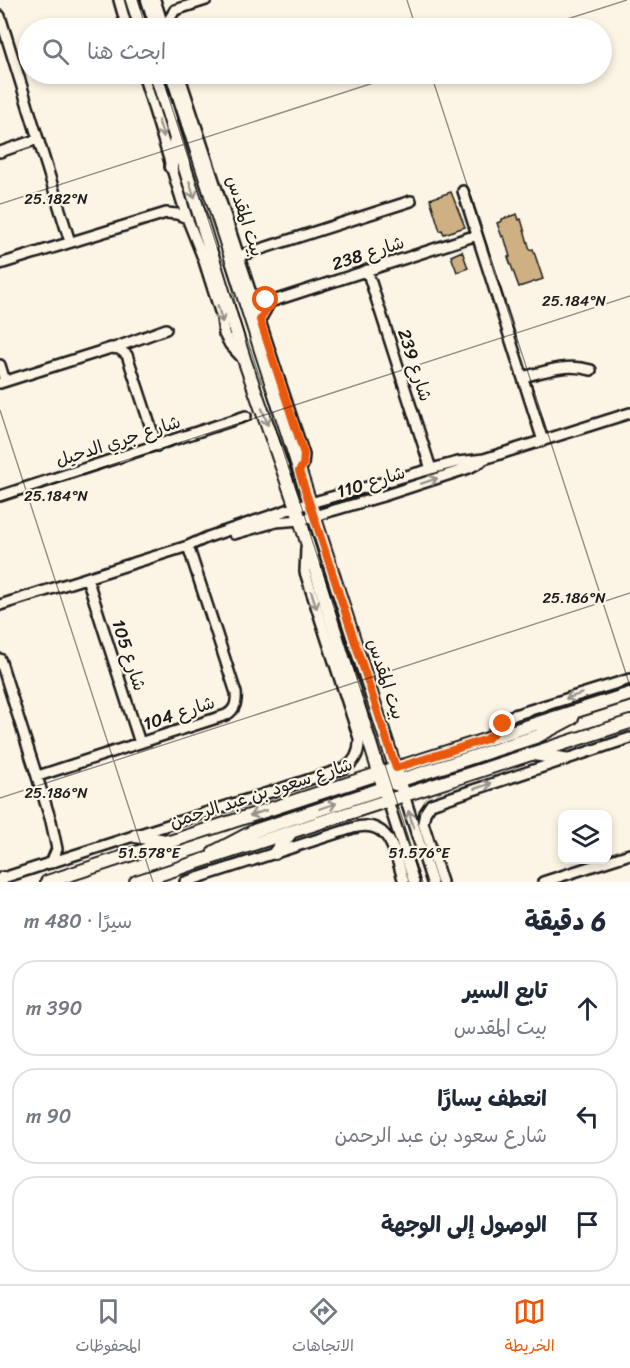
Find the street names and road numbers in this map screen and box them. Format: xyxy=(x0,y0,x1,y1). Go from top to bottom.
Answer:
street label: بيت المقدس xyxy=(217,171,273,261)
street label: شارع 238 xyxy=(328,226,408,280)
street label: شارع 239 xyxy=(388,324,442,406)
street label: شارع جري الدحيل xyxy=(51,406,185,476)
street label: شارع 110 xyxy=(333,456,409,508)
street label: شارع 105 xyxy=(102,615,156,695)
street label: بيت المقدس xyxy=(358,634,414,724)
street label: شارع 104 xyxy=(139,686,219,740)
street label: شارع سعود بن عبد الرحمن xyxy=(165,748,357,838)

